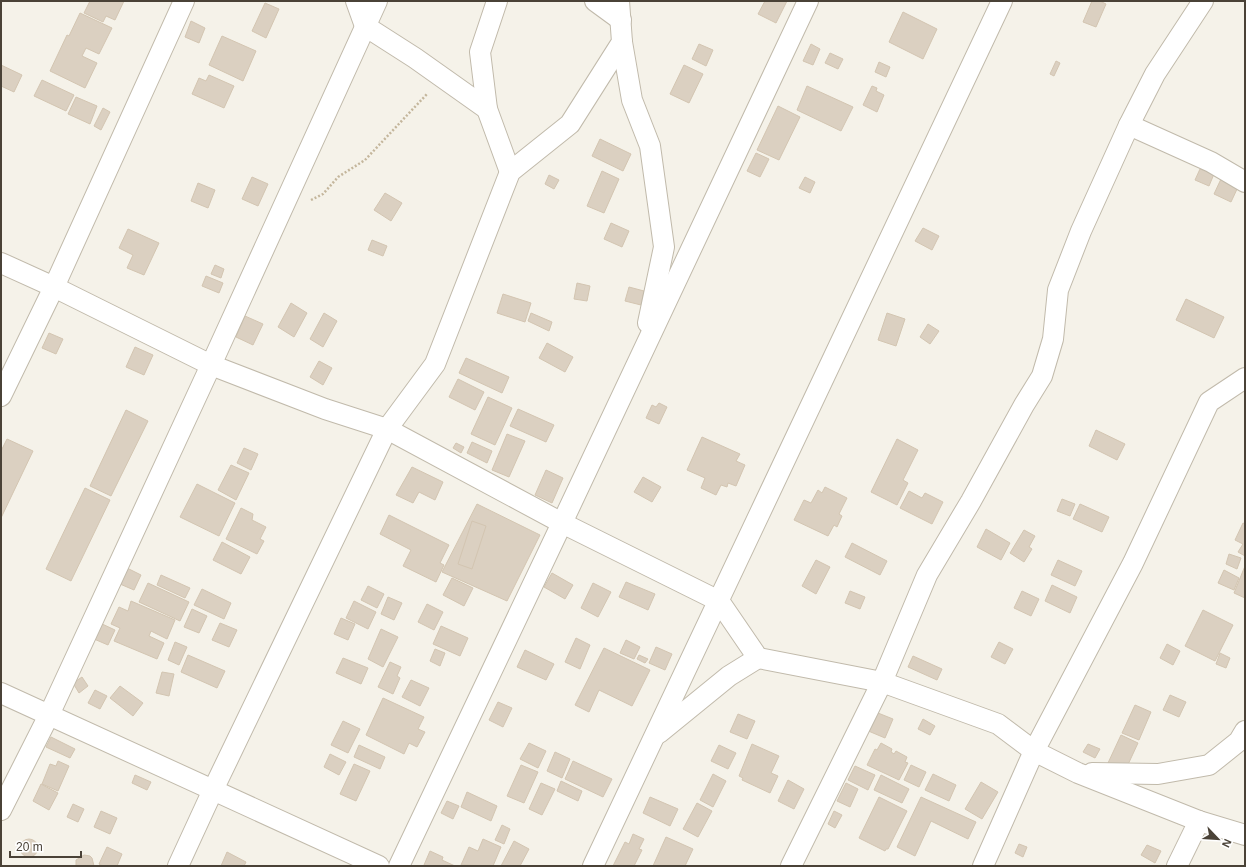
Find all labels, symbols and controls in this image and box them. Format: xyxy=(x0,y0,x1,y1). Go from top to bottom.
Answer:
north arrow xyxy=(1198,819,1238,859)
scale bar xyxy=(10,833,81,859)
text: N xyxy=(1220,837,1234,849)
text: 20 m xyxy=(16,840,43,854)

